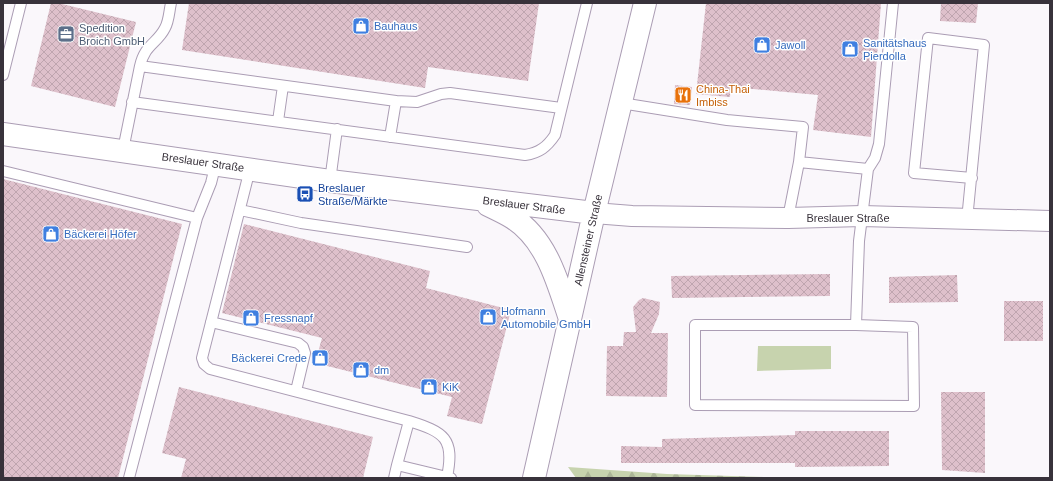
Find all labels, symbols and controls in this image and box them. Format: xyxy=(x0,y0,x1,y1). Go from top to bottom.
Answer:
shop icon: Bauhaus xyxy=(351,16,371,36)
place label: Bauhaus xyxy=(374,20,418,32)
place label: Spedition Broich GmbH xyxy=(79,22,145,47)
office icon: Spedition Broich GmbH xyxy=(56,24,76,44)
shop icon: Jawoll xyxy=(752,35,772,55)
place label: Sanitätshaus Pierdolla xyxy=(863,37,927,62)
place label: Jawoll xyxy=(775,39,806,51)
shop icon: Sanitätshaus Pierdolla xyxy=(840,39,860,59)
place label: China-Thai Imbiss xyxy=(696,83,750,108)
restaurant icon: China-Thai Imbiss xyxy=(673,85,693,105)
street label: Breslauer Straße xyxy=(161,150,245,174)
place label: Breslauer Straße/Märkte xyxy=(318,182,388,207)
bus stop icon: Breslauer Straße/Märkte xyxy=(295,184,315,204)
street label: Allensteiner Straße xyxy=(572,193,604,287)
street label: Breslauer Straße xyxy=(482,194,566,216)
street label: Breslauer Straße xyxy=(806,212,890,224)
shop icon: Bäckerei Höfer xyxy=(41,224,61,244)
place label: Bäckerei Höfer xyxy=(64,228,137,240)
place label: Hofmann Automobile GmbH xyxy=(501,305,591,330)
shop icon: Hofmann Automobile GmbH xyxy=(478,307,498,327)
shop icon: Fressnapf xyxy=(241,308,261,328)
place label: Fressnapf xyxy=(264,312,314,324)
shop icon: Bäckerei Crede xyxy=(310,348,330,368)
place label: Bäckerei Crede xyxy=(231,352,307,364)
shop icon: dm xyxy=(351,360,371,380)
place label: dm xyxy=(374,364,389,376)
shop icon: KiK xyxy=(419,377,439,397)
place label: KiK xyxy=(442,381,460,393)

